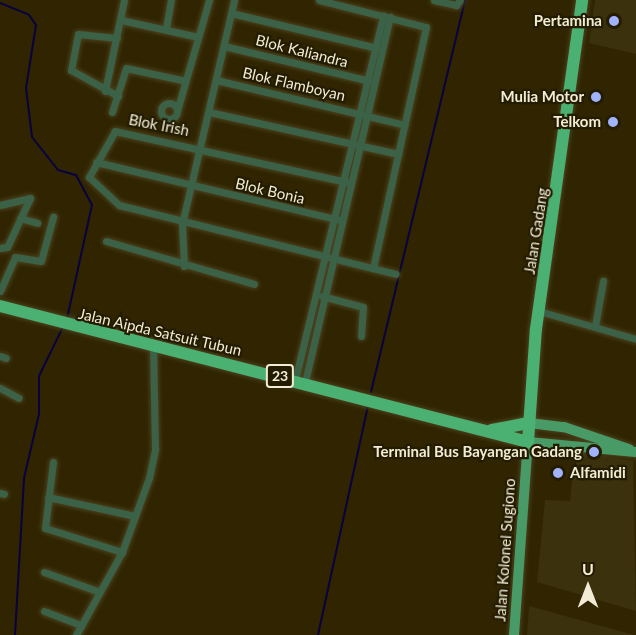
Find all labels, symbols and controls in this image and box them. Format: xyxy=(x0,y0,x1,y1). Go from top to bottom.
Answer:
place label: Pertamina xyxy=(534,12,602,30)
marker: Pertamina xyxy=(607,14,621,28)
street label: Blok Kaliandra xyxy=(254,31,350,71)
street label: Blok Flamboyan xyxy=(241,63,347,105)
place label: Mulia Motor xyxy=(501,88,584,106)
marker: Mulia Motor xyxy=(589,90,603,104)
street label: Blok Irish xyxy=(127,110,191,140)
place label: Telkom xyxy=(553,113,601,131)
marker: Telkom xyxy=(606,115,620,129)
street label: Blok Bonia xyxy=(234,174,306,208)
street label: Jalan Gadang xyxy=(520,187,552,275)
street label: Jalan Aipda Satsuit Tubun xyxy=(76,304,244,360)
road number: 23 xyxy=(265,365,295,387)
place label: Terminal Bus Bayangan Gadang xyxy=(373,443,582,461)
marker: Terminal Bus Bayangan Gadang xyxy=(587,445,601,459)
place label: Alfamidi xyxy=(570,464,626,482)
marker: Alfamidi xyxy=(551,466,565,480)
street label: Jalan Kolonel Sugiono xyxy=(491,478,519,622)
north arrow xyxy=(558,557,618,617)
text: U xyxy=(582,559,594,578)

